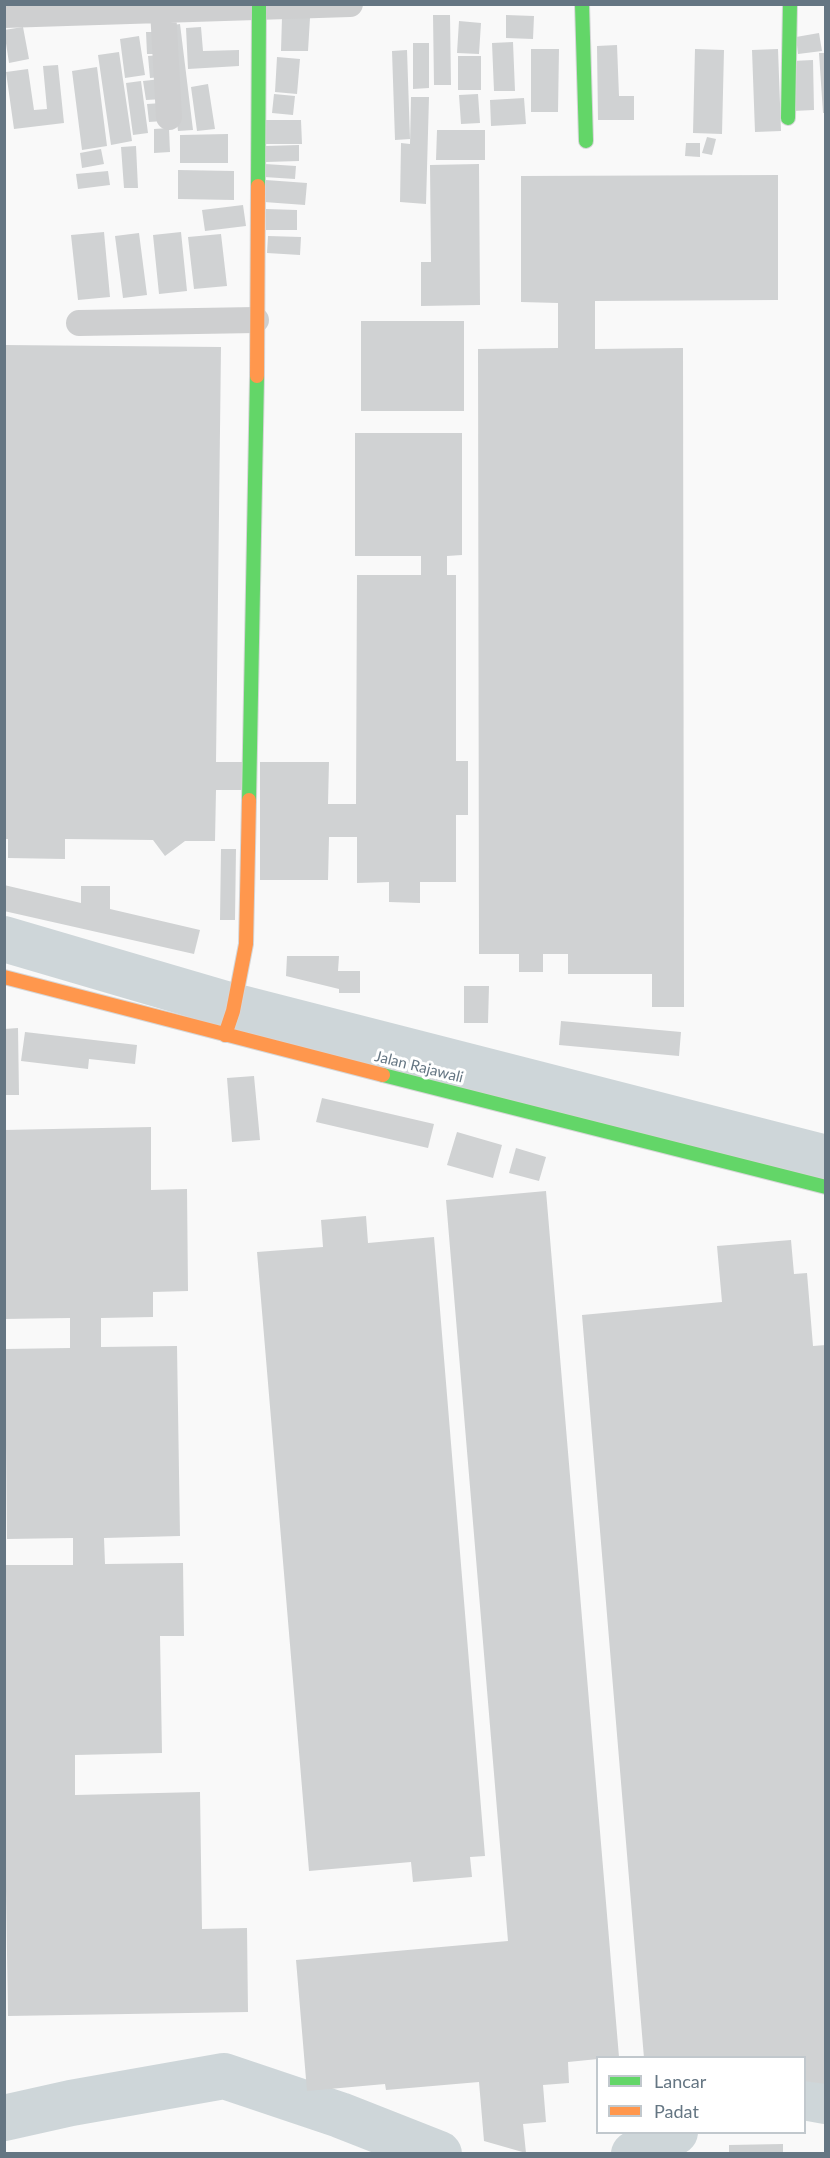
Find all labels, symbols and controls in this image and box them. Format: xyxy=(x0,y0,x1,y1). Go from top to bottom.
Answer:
street label: Jalan Rajawali xyxy=(373,1047,465,1087)
legend xyxy=(596,2056,806,2134)
text: Lancar xyxy=(654,2070,706,2092)
text: Padat xyxy=(654,2100,699,2122)

